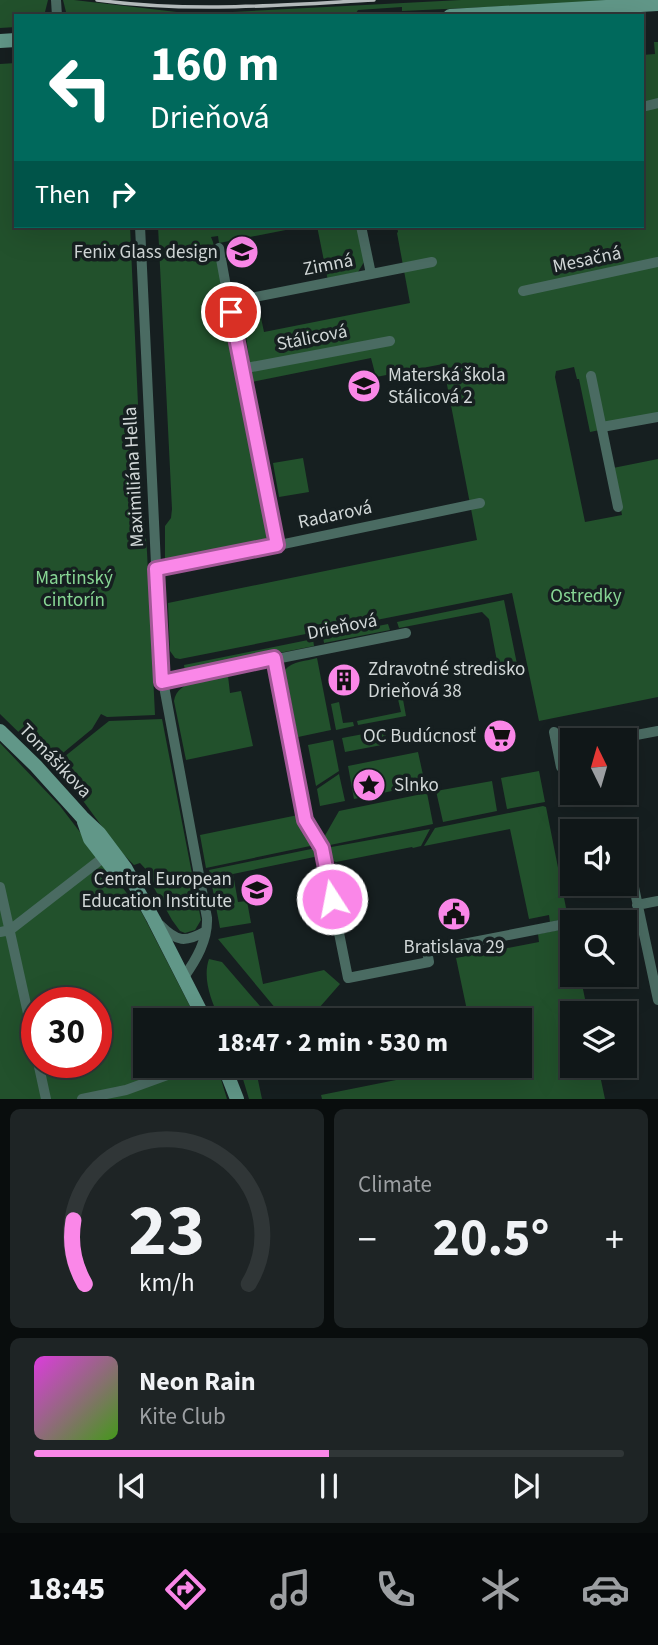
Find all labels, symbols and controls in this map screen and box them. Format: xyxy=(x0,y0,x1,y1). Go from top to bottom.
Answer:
text: 160 m xyxy=(150,30,279,100)
icon: left xyxy=(35,42,126,133)
text: Drieňová xyxy=(150,95,270,141)
icon: right xyxy=(104,175,142,213)
text: Then xyxy=(35,176,90,213)
school or university icon: Fenix Glass design xyxy=(223,233,261,271)
place label: Fenix Glass design xyxy=(74,239,218,266)
street label: Mesačná xyxy=(550,240,624,280)
street label: Zimná xyxy=(301,247,355,283)
pin xyxy=(201,282,261,342)
icon: arrive xyxy=(212,293,250,331)
street label: Stálicová xyxy=(274,318,350,358)
place label: Materská škola Stálicová 2 xyxy=(388,362,506,411)
school or university icon: Materská škola Stálicová 2 xyxy=(345,367,383,405)
street label: Maximiliána Hella xyxy=(117,406,151,548)
street label: Radarová xyxy=(295,494,375,536)
park label: Martinský cintorín xyxy=(35,565,113,614)
park label: Ostredky xyxy=(550,583,622,610)
street label: Drieňová xyxy=(305,607,379,647)
place label: Zdravotné stredisko Drieňová 38 xyxy=(368,656,525,705)
building icon: Zdravotné stredisko Drieňová 38 xyxy=(325,661,363,699)
supermarket icon: OC Budúcnosť xyxy=(481,717,519,755)
street label: Tomášikova xyxy=(12,718,98,804)
place label: OC Budúcnosť xyxy=(363,723,477,750)
north arrow xyxy=(560,728,637,805)
map controls xyxy=(560,728,637,1078)
place icon: Slnko xyxy=(350,766,388,804)
place label: Slnko xyxy=(394,772,439,799)
button: sound xyxy=(560,819,637,896)
position arrow xyxy=(295,862,369,936)
place label: Central European Education Institute xyxy=(82,866,232,915)
school or university icon: Central European Education Institute xyxy=(238,871,276,909)
public building icon: Bratislava 29 xyxy=(435,895,473,933)
button: search xyxy=(560,910,637,987)
place label: Bratislava 29 xyxy=(404,934,504,961)
speed limit sign: 30 xyxy=(21,987,112,1078)
button: layers xyxy=(560,1001,637,1078)
text: 18:47 · 2 min · 530 m xyxy=(217,1024,448,1061)
text: Climate xyxy=(358,1168,432,1201)
text: 23 xyxy=(129,1180,205,1284)
text: 20.5° xyxy=(433,1202,549,1276)
text: − xyxy=(358,1213,377,1267)
text: + xyxy=(605,1213,624,1267)
text: km/h xyxy=(139,1265,195,1301)
text: Neon Rain xyxy=(139,1363,256,1400)
text: Kite Club xyxy=(139,1400,226,1433)
icon: previous xyxy=(113,1467,151,1505)
icon: pause xyxy=(310,1467,348,1505)
icon: next xyxy=(507,1467,545,1505)
icon: directions xyxy=(161,1565,210,1614)
icon: music xyxy=(266,1565,315,1614)
icon: phone xyxy=(371,1565,420,1614)
icon: climate xyxy=(476,1565,525,1614)
icon: car xyxy=(581,1565,630,1614)
text: 18:45 xyxy=(28,1566,105,1612)

